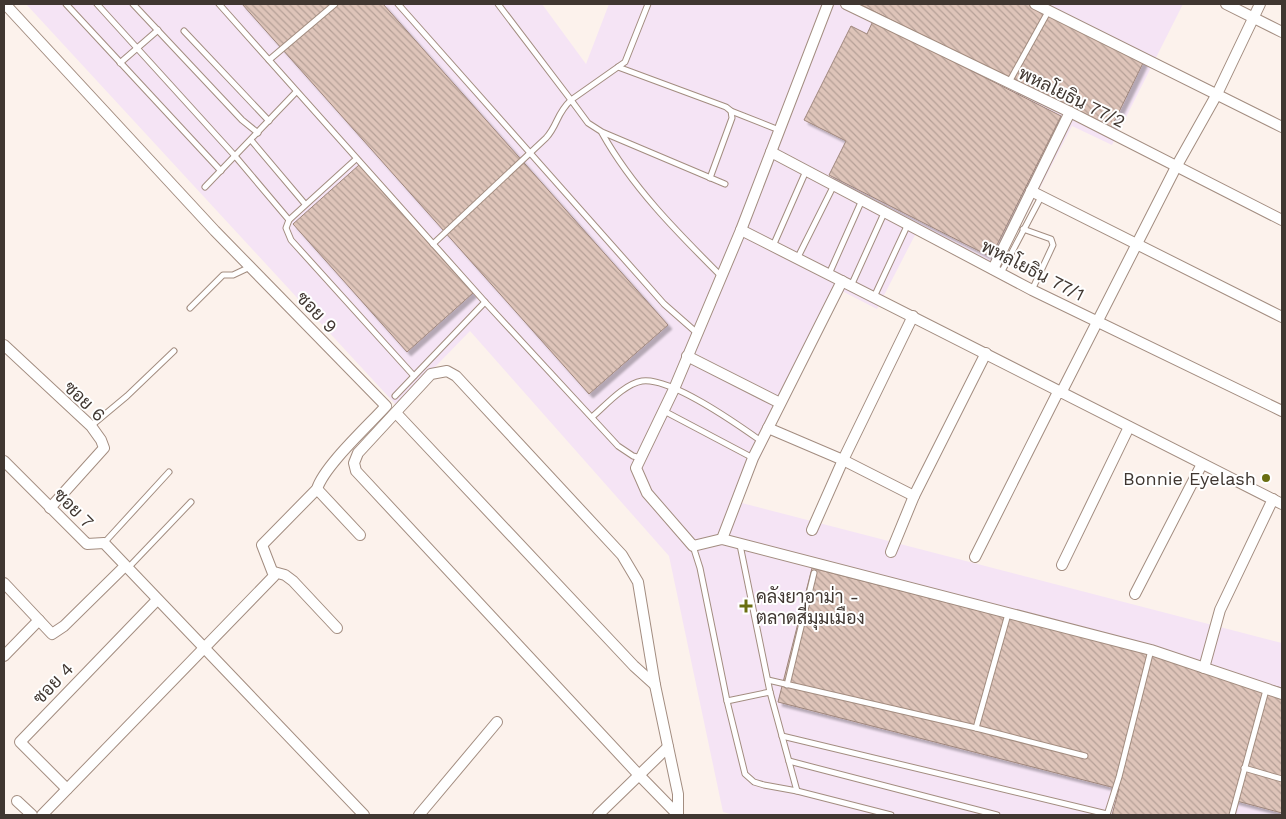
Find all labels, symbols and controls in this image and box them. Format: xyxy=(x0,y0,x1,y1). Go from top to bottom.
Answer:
street label: พหลโยธิน 77/2 xyxy=(1015,60,1130,132)
street label: พหลโยธิน 77/1 xyxy=(978,233,1089,305)
street label: ซอย 9 xyxy=(292,287,342,337)
street label: ซอย 6 xyxy=(60,376,110,426)
place label: Bonnie Eyelash xyxy=(1123,468,1256,489)
marker: Bonnie Eyelash xyxy=(1260,472,1272,484)
street label: ซอย 7 xyxy=(50,484,98,532)
place label: คลังยาอาม่า - ตลาดสี่มุมเมือง xyxy=(756,585,865,630)
marker: คลังยาอาม่า - ตลาดสี่มุมเมือง xyxy=(740,600,752,612)
street label: ซอย 4 xyxy=(28,658,78,708)

